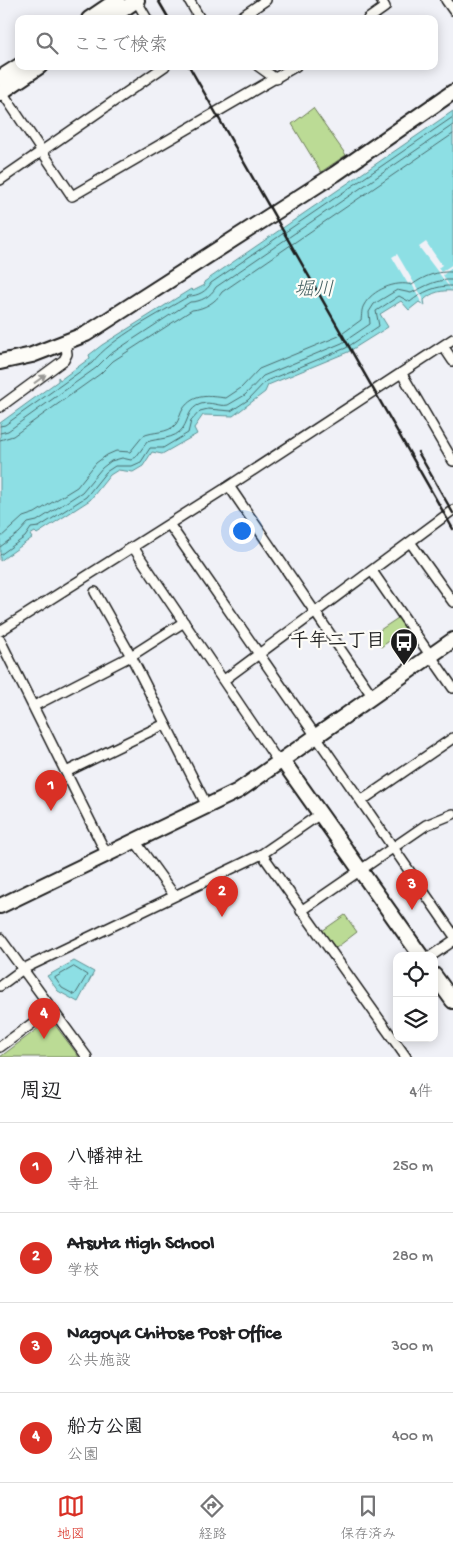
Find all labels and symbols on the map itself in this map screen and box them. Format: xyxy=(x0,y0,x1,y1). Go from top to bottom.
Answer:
water label: 堀川 xyxy=(294,279,334,303)
one-way arrow xyxy=(33,374,46,384)
your location xyxy=(229,518,255,544)
bus stop icon: 千年二丁目 xyxy=(389,627,419,666)
place label: 千年二丁目 xyxy=(290,630,385,654)
pin: 1 xyxy=(35,770,67,811)
pin: 3 xyxy=(396,869,428,910)
pin: 2 xyxy=(206,876,238,917)
pin: 4 xyxy=(28,998,60,1039)

